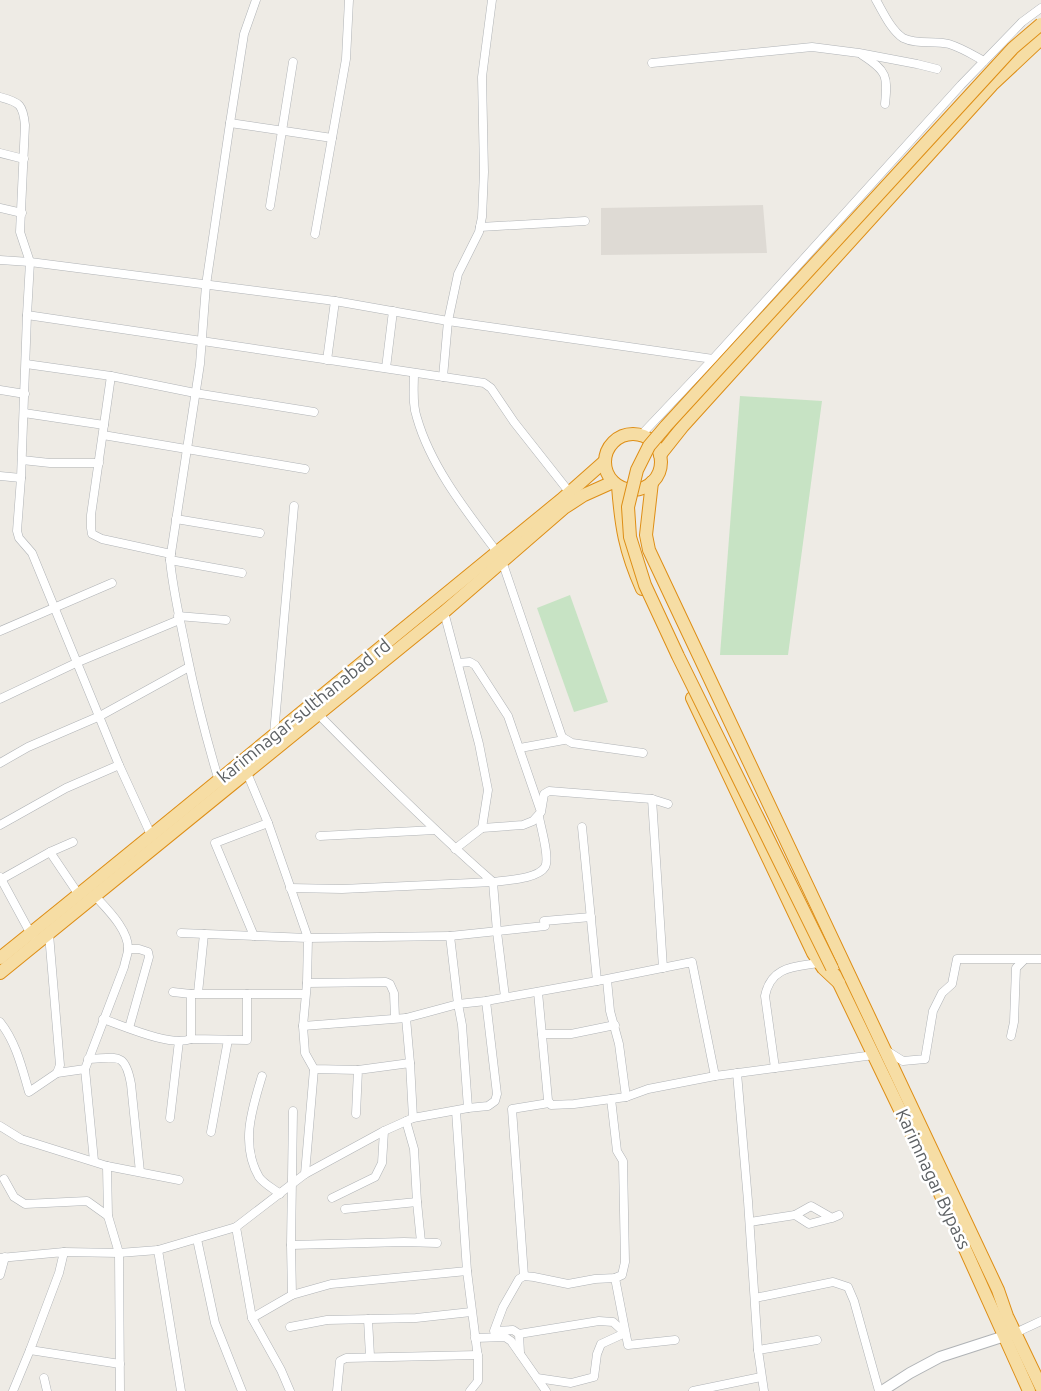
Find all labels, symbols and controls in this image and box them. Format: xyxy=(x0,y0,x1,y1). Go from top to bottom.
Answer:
street label: karimnagar-sulthanabad rd xyxy=(213,634,394,786)
street label: Karimnagar Bypass xyxy=(893,1105,975,1252)

